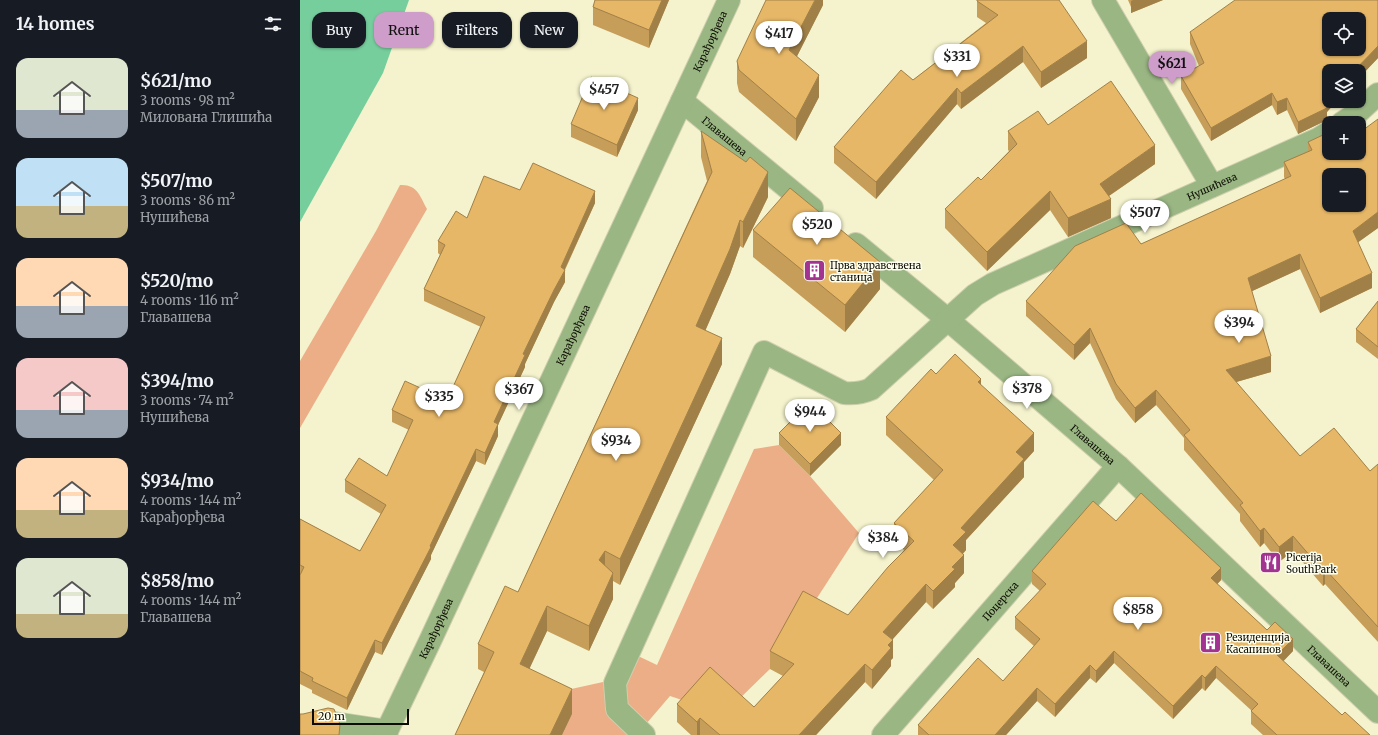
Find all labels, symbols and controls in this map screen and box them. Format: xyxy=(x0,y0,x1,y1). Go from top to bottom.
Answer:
street label: Карађорђева xyxy=(690,8,730,74)
chip: Buy xyxy=(312,12,366,48)
chip: Rent xyxy=(374,12,434,48)
chip: Filters xyxy=(442,12,512,48)
chip: New xyxy=(520,12,578,48)
map controls xyxy=(1322,12,1366,212)
button: locate xyxy=(1322,12,1366,56)
text: 14 homes xyxy=(16,13,94,35)
icon: filters xyxy=(262,13,284,35)
pin: $417 xyxy=(755,21,803,55)
text: $417 xyxy=(764,25,794,42)
pin: $331 xyxy=(933,44,981,78)
text: $331 xyxy=(943,48,971,65)
pin: $621 xyxy=(1148,51,1196,85)
text: $621 xyxy=(1157,55,1187,72)
button: layers xyxy=(1322,64,1366,108)
text: $621/mo xyxy=(140,70,211,92)
icon: home xyxy=(48,74,96,122)
pin: $457 xyxy=(580,77,628,111)
text: $457 xyxy=(589,81,619,98)
text: 3 rooms · 98 m² xyxy=(140,92,235,109)
text: Милована Глишића xyxy=(140,109,272,126)
street label: Главашева xyxy=(699,114,750,159)
button: + xyxy=(1322,116,1366,160)
button: − xyxy=(1322,168,1366,212)
text: $507/mo xyxy=(140,170,212,192)
street label: Нушићева xyxy=(1185,170,1240,204)
icon: home xyxy=(48,174,96,222)
text: 3 rooms · 86 m² xyxy=(140,192,235,209)
pin: $507 xyxy=(1121,200,1169,234)
text: $507 xyxy=(1129,204,1161,221)
text: Нушићева xyxy=(140,209,209,226)
pin: $520 xyxy=(793,212,841,246)
text: $520 xyxy=(801,216,833,233)
building icon: Прва здравствена станица xyxy=(801,258,827,284)
place label: Прва здравствена станица xyxy=(830,259,922,284)
text: $520/mo xyxy=(140,270,213,292)
icon: home xyxy=(48,274,96,322)
text: 4 rooms · 116 m² xyxy=(140,292,239,309)
street label: Карађорђева xyxy=(554,302,593,368)
text: Главашева xyxy=(140,309,212,326)
pin: $394 xyxy=(1215,310,1263,344)
text: $394 xyxy=(1223,314,1255,331)
text: $394/mo xyxy=(140,370,214,392)
icon: home xyxy=(48,374,96,422)
pin: $378 xyxy=(1003,376,1051,410)
pin: $367 xyxy=(495,377,543,411)
text: $378 xyxy=(1012,380,1042,397)
text: $367 xyxy=(504,381,534,398)
pin: $335 xyxy=(415,384,463,418)
text: $335 xyxy=(424,388,454,405)
text: 3 rooms · 74 m² xyxy=(140,392,234,409)
pin: $944 xyxy=(786,399,834,433)
text: $944 xyxy=(794,403,826,420)
text: Нушићева xyxy=(140,409,209,426)
street label: Главашева xyxy=(1067,422,1118,468)
pin: $934 xyxy=(592,428,640,462)
text: $934 xyxy=(600,432,632,449)
text: $934/mo xyxy=(140,470,214,492)
icon: home xyxy=(48,474,96,522)
text: 4 rooms · 144 m² xyxy=(140,492,241,509)
text: Карађорђева xyxy=(140,509,225,526)
pin: $384 xyxy=(859,525,907,559)
text: $384 xyxy=(867,529,899,546)
restaurant icon: Picerija SouthPark xyxy=(1257,550,1283,576)
place label: Picerija SouthPark xyxy=(1286,551,1337,576)
text: $858/mo xyxy=(140,570,214,592)
icon: home xyxy=(48,574,96,622)
street label: Поцерска xyxy=(980,578,1022,624)
text: 4 rooms · 144 m² xyxy=(140,592,241,609)
street label: Карађорђева xyxy=(416,596,456,661)
pin: $858 xyxy=(1114,597,1162,631)
text: $858 xyxy=(1122,601,1154,618)
text: Главашева xyxy=(140,609,212,626)
building icon: Резиденција Касапинов xyxy=(1198,630,1224,656)
place label: Резиденција Касапинов xyxy=(1226,631,1290,656)
street label: Главашева xyxy=(1304,642,1354,690)
scale bar xyxy=(312,707,409,726)
text: 20 m xyxy=(318,709,345,723)

